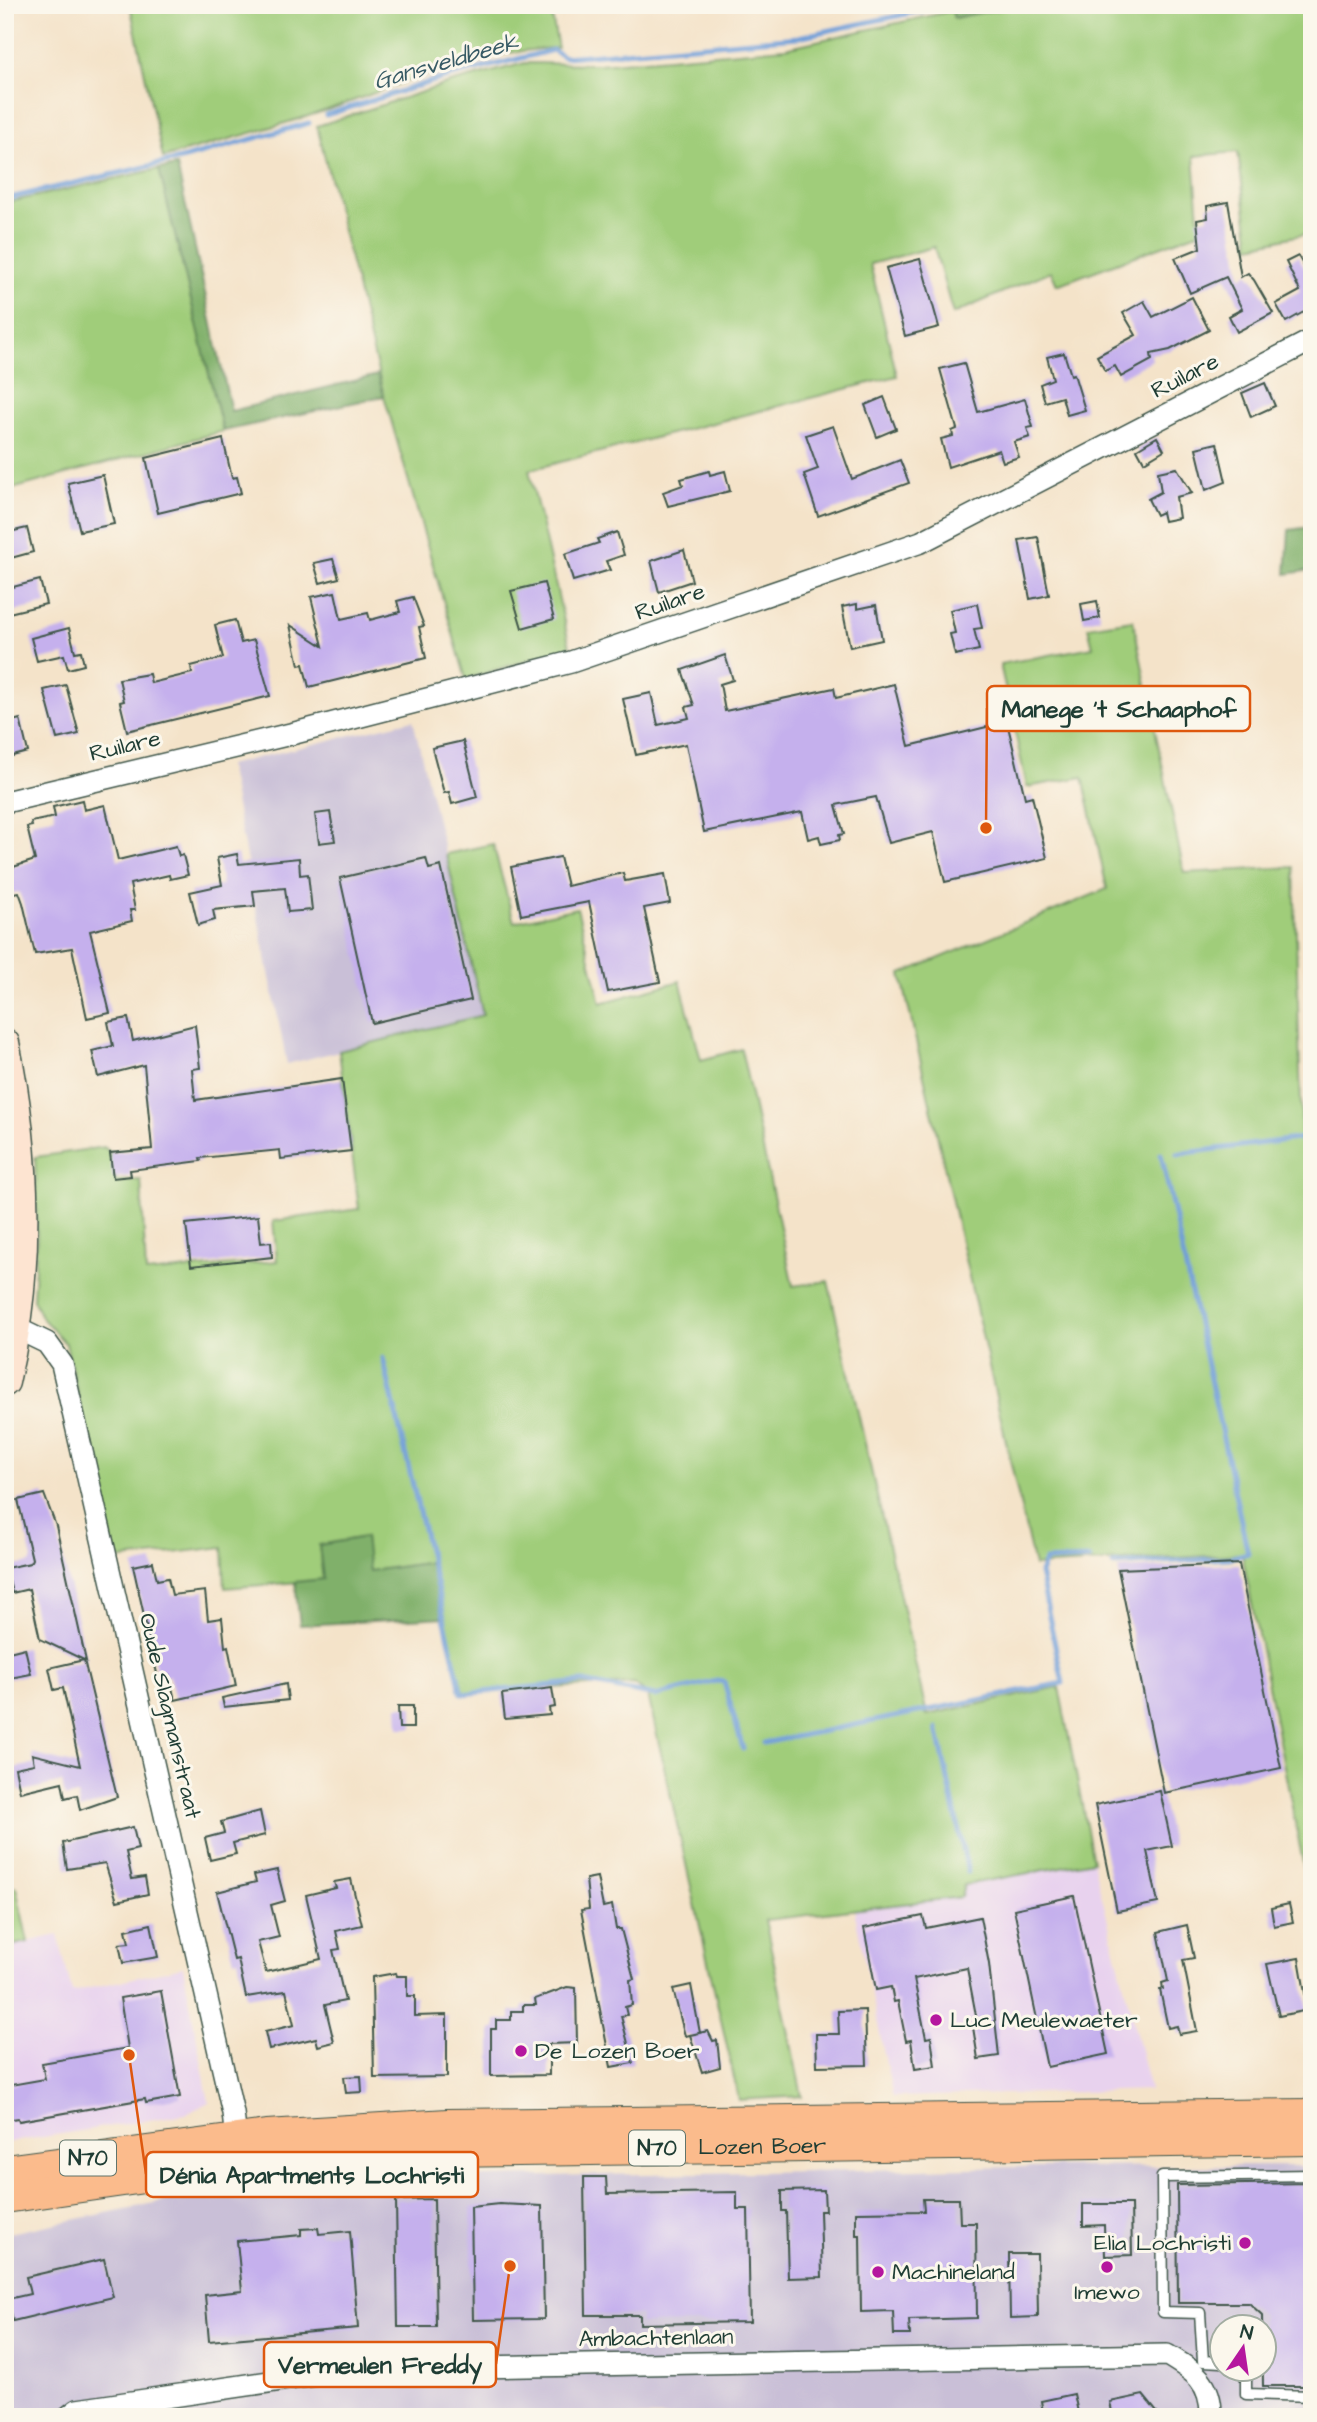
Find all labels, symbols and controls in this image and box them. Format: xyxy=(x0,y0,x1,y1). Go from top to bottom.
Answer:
water label: Gansveldbeek xyxy=(370,25,523,99)
street label: Ruilare xyxy=(1146,345,1224,407)
street label: Ruilare xyxy=(631,575,709,629)
callout: Manege 't Schaaphof xyxy=(987,686,1250,731)
text: Manege 't Schaaphof xyxy=(1001,693,1237,728)
street label: Ruilare xyxy=(86,722,164,770)
street label: Oude Slagmanstraat xyxy=(130,1610,209,1823)
place label: Luc Meulewaeter xyxy=(950,2004,1138,2036)
marker: Luc Meulewaeter xyxy=(928,2012,944,2028)
place label: De Lozen Boer xyxy=(535,2035,700,2067)
marker: De Lozen Boer xyxy=(513,2043,529,2059)
road number: N70 xyxy=(629,2130,685,2166)
street label: Lozen Boer xyxy=(698,2130,827,2164)
road number: N70 xyxy=(60,2140,116,2176)
callout: Dénia Apartments Lochristi xyxy=(146,2152,478,2197)
text: Dénia Apartments Lochristi xyxy=(160,2159,465,2193)
place label: Elia Lochristi xyxy=(1094,2227,1232,2259)
marker: Elia Lochristi xyxy=(1237,2235,1253,2251)
place label: Machineland xyxy=(892,2256,1015,2288)
marker: Imewo xyxy=(1099,2259,1115,2275)
marker: Machineland xyxy=(870,2264,886,2280)
place label: Imewo xyxy=(1074,2276,1140,2308)
north arrow xyxy=(1208,2314,1278,2384)
text: N xyxy=(1238,2318,1255,2347)
street label: Ambachtenlaan xyxy=(578,2321,734,2355)
callout: Vermeulen Freddy xyxy=(264,2342,496,2387)
text: Vermeulen Freddy xyxy=(277,2349,483,2385)

